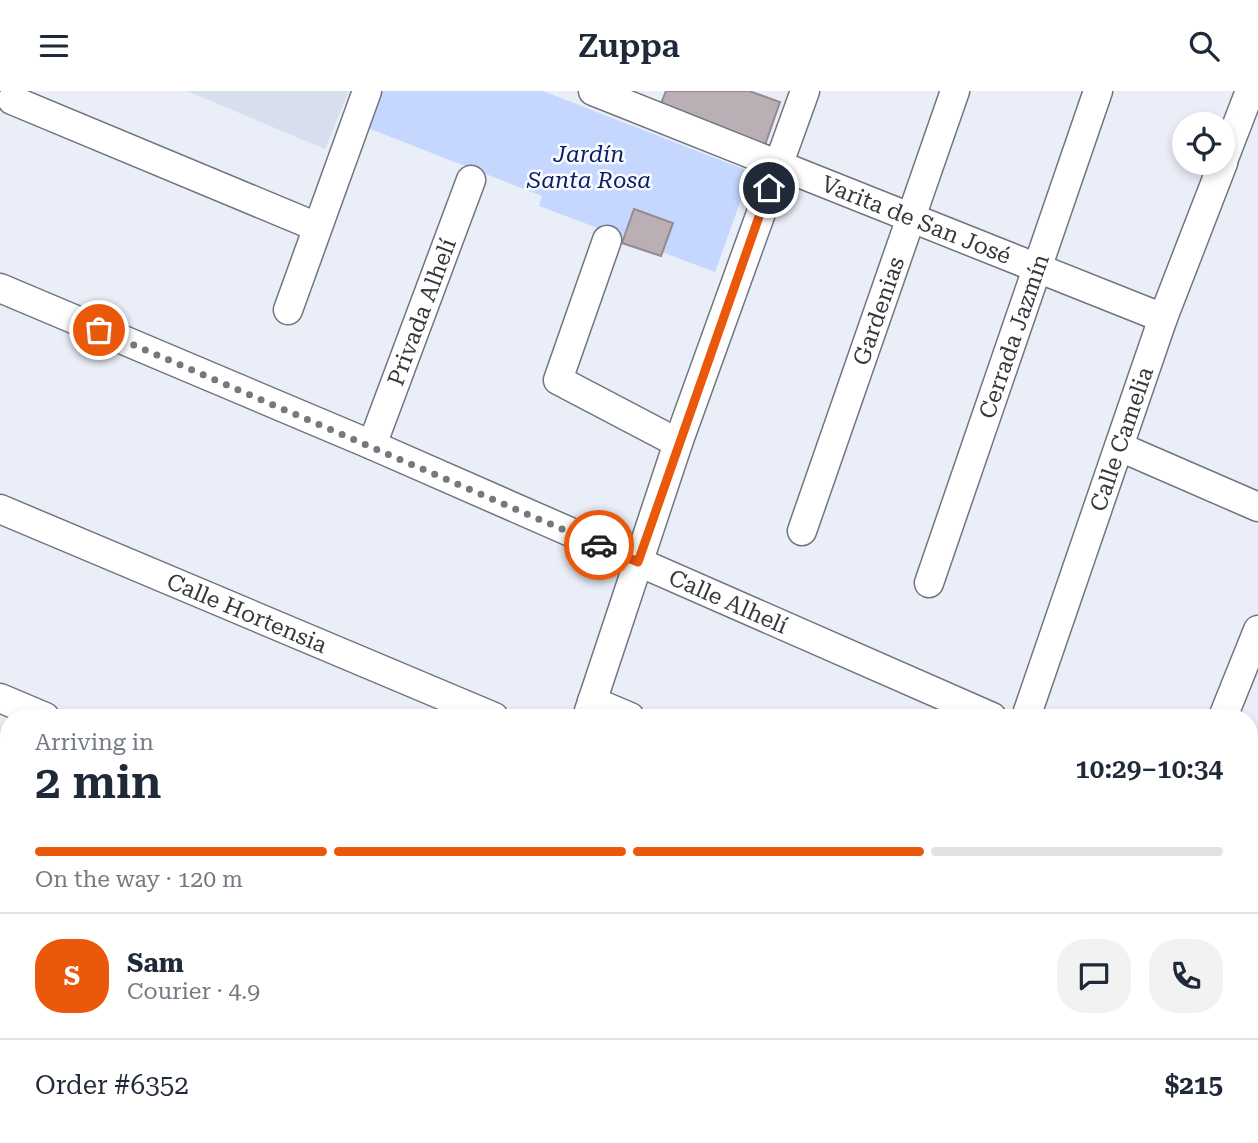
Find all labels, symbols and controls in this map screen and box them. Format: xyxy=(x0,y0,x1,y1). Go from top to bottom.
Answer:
icon: menu xyxy=(35,27,73,65)
text: Zuppa xyxy=(578,27,680,65)
icon: search xyxy=(1185,27,1223,65)
map controls xyxy=(1172,112,1235,175)
button: locate xyxy=(1172,112,1235,175)
park label: Jardín Santa Rosa xyxy=(526,141,651,194)
pin xyxy=(739,158,799,218)
icon: home xyxy=(750,169,788,207)
street label: Varita de San José xyxy=(817,170,1015,270)
street label: Privada Alhelí xyxy=(382,235,462,390)
street label: Cerrada Jazmín xyxy=(974,250,1055,422)
street label: Gardenias xyxy=(848,253,910,369)
pin xyxy=(69,300,129,360)
icon: bag xyxy=(80,311,118,349)
street label: Calle Camelia xyxy=(1085,363,1159,515)
courier xyxy=(564,510,634,580)
icon: car xyxy=(580,526,618,564)
street label: Calle Alhelí xyxy=(665,564,792,640)
street label: Calle Hortensia xyxy=(163,568,331,659)
text: Arriving in xyxy=(35,729,154,756)
text: 10:29–10:34 xyxy=(1075,754,1223,784)
text: 2 min xyxy=(35,755,162,809)
text: On the way · 120 m xyxy=(35,866,243,893)
button: chat xyxy=(1057,939,1131,1013)
button: phone xyxy=(1149,939,1223,1013)
text: Sam xyxy=(127,948,184,978)
text: S xyxy=(64,961,80,991)
text: Courier · 4.9 xyxy=(127,978,260,1005)
text: Order #6352 xyxy=(35,1070,189,1100)
text: $215 xyxy=(1165,1070,1223,1100)

